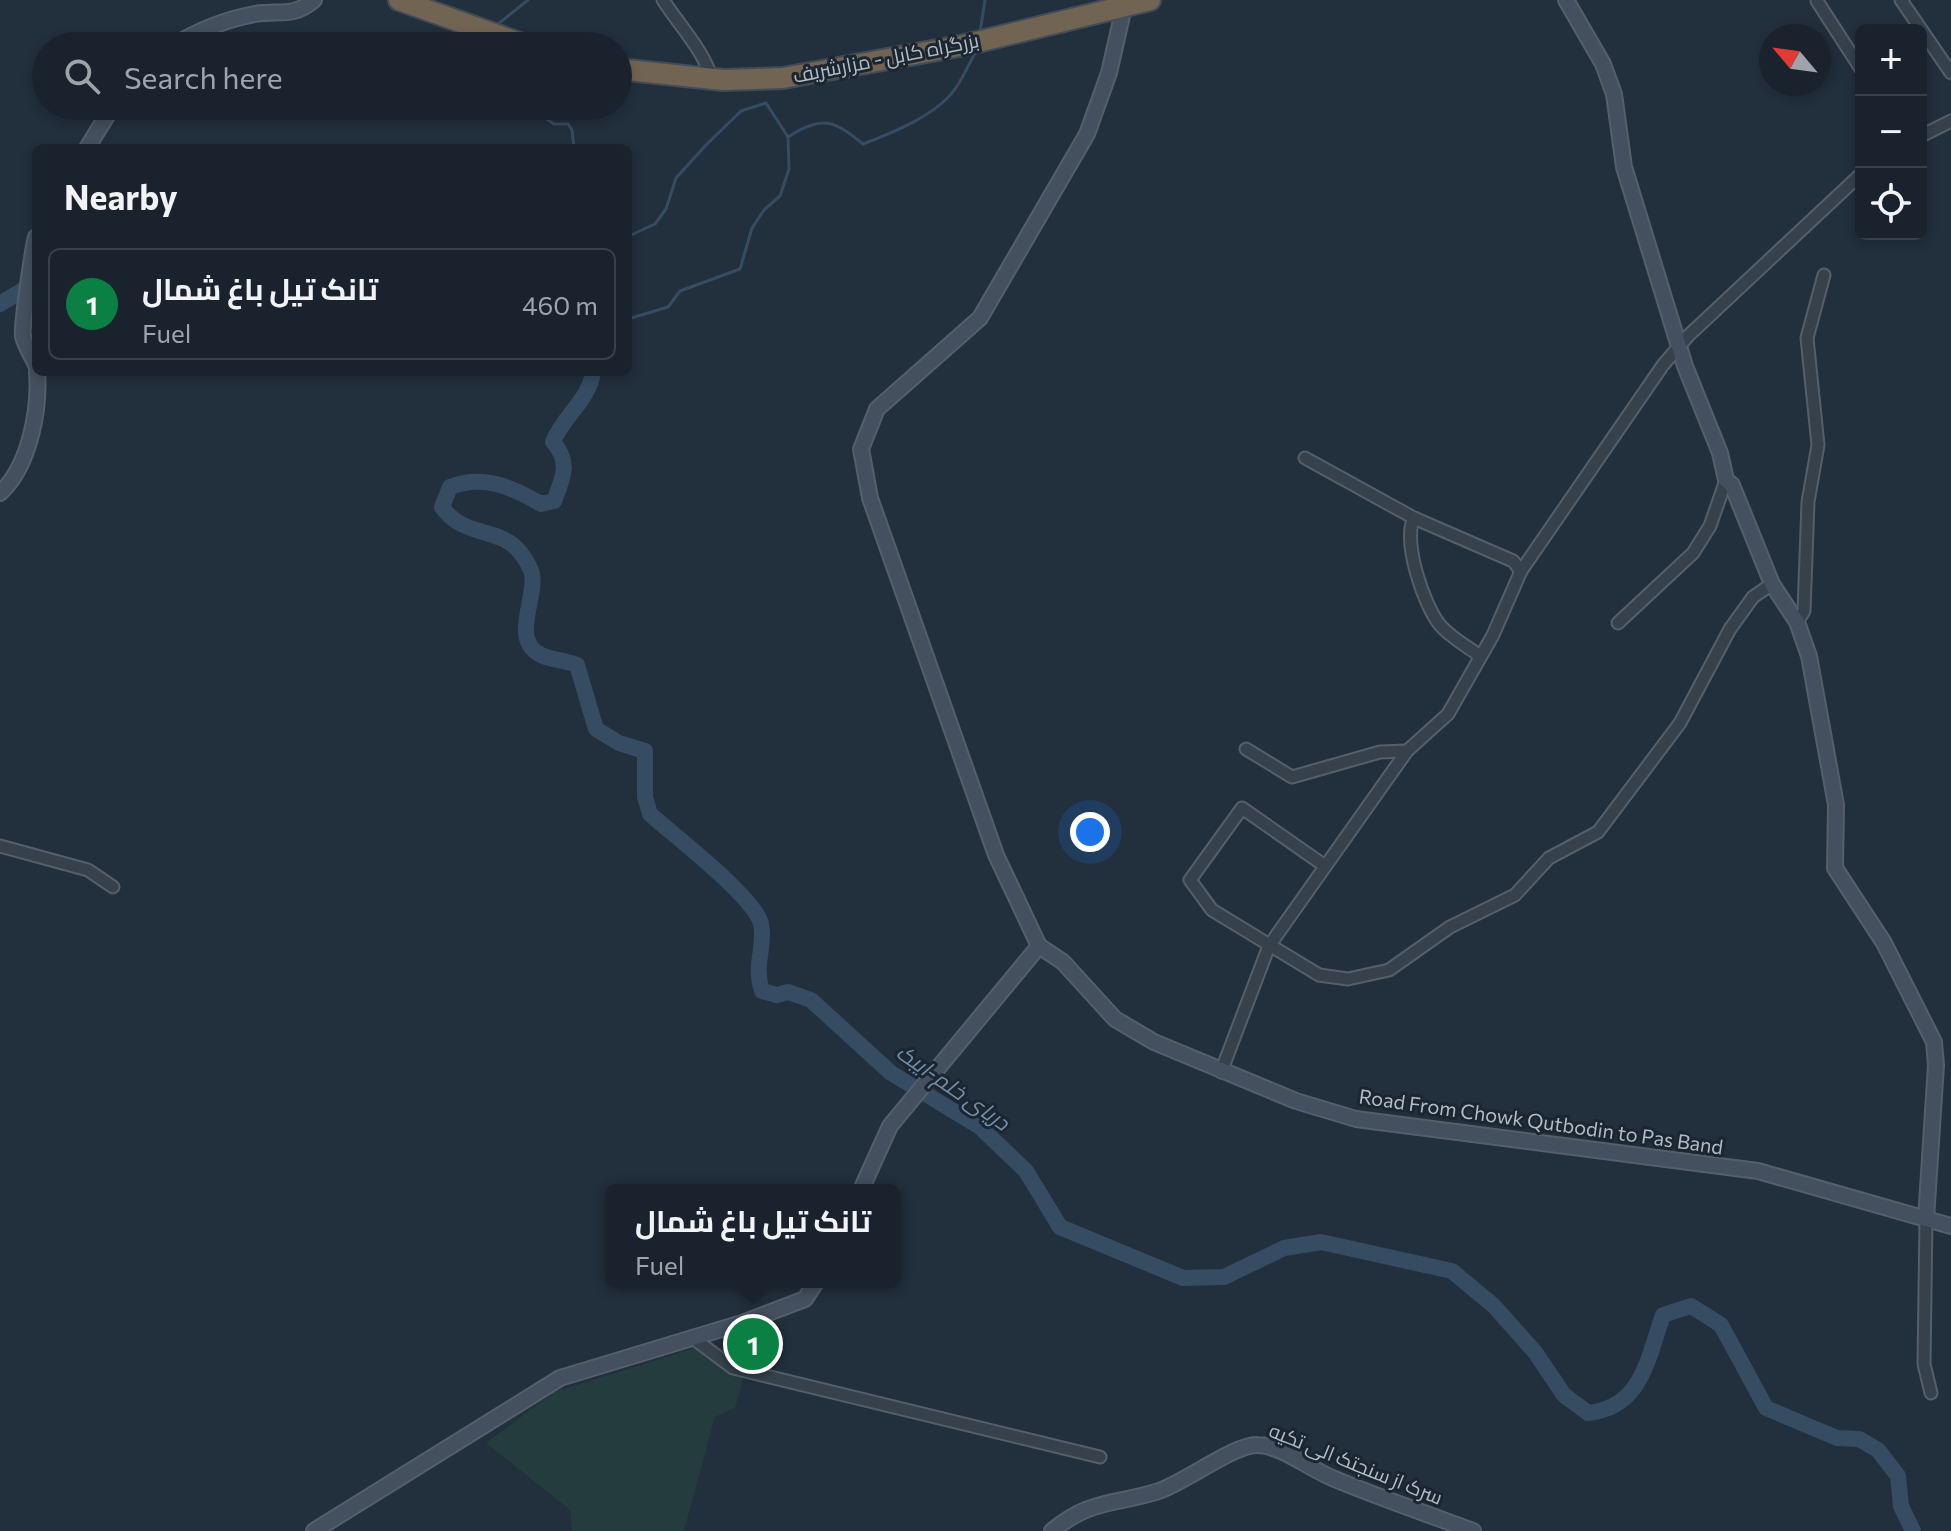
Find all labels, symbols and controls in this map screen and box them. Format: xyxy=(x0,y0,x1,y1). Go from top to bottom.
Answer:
north arrow xyxy=(1759,24,1831,96)
map controls xyxy=(1855,24,1927,240)
button: + xyxy=(1855,24,1927,96)
street label: بزرگراه کابل - مزارشریف xyxy=(791,27,981,89)
search box xyxy=(32,32,632,120)
icon: search xyxy=(60,54,104,98)
text: Search here xyxy=(124,58,283,95)
button: − xyxy=(1855,96,1927,168)
button: locate xyxy=(1855,168,1927,240)
text: Nearby xyxy=(64,175,178,217)
text: تانک تیل باغ شمال xyxy=(142,269,378,306)
text: 1 xyxy=(86,289,98,320)
text: 460 m xyxy=(522,289,598,320)
text: Fuel xyxy=(142,317,191,348)
your location xyxy=(1070,812,1110,852)
water label: دریای خلم-ایبک xyxy=(890,1038,1016,1139)
street label: Road From Chowk Qutbodin to Pas Band xyxy=(1357,1084,1725,1158)
popup xyxy=(605,1184,901,1288)
text: تانک تیل باغ شمال xyxy=(635,1201,871,1238)
text: Fuel xyxy=(635,1249,684,1280)
pin: 1 xyxy=(727,1314,779,1374)
street label: سرک از سنجتک الی تکیه xyxy=(1265,1417,1447,1511)

